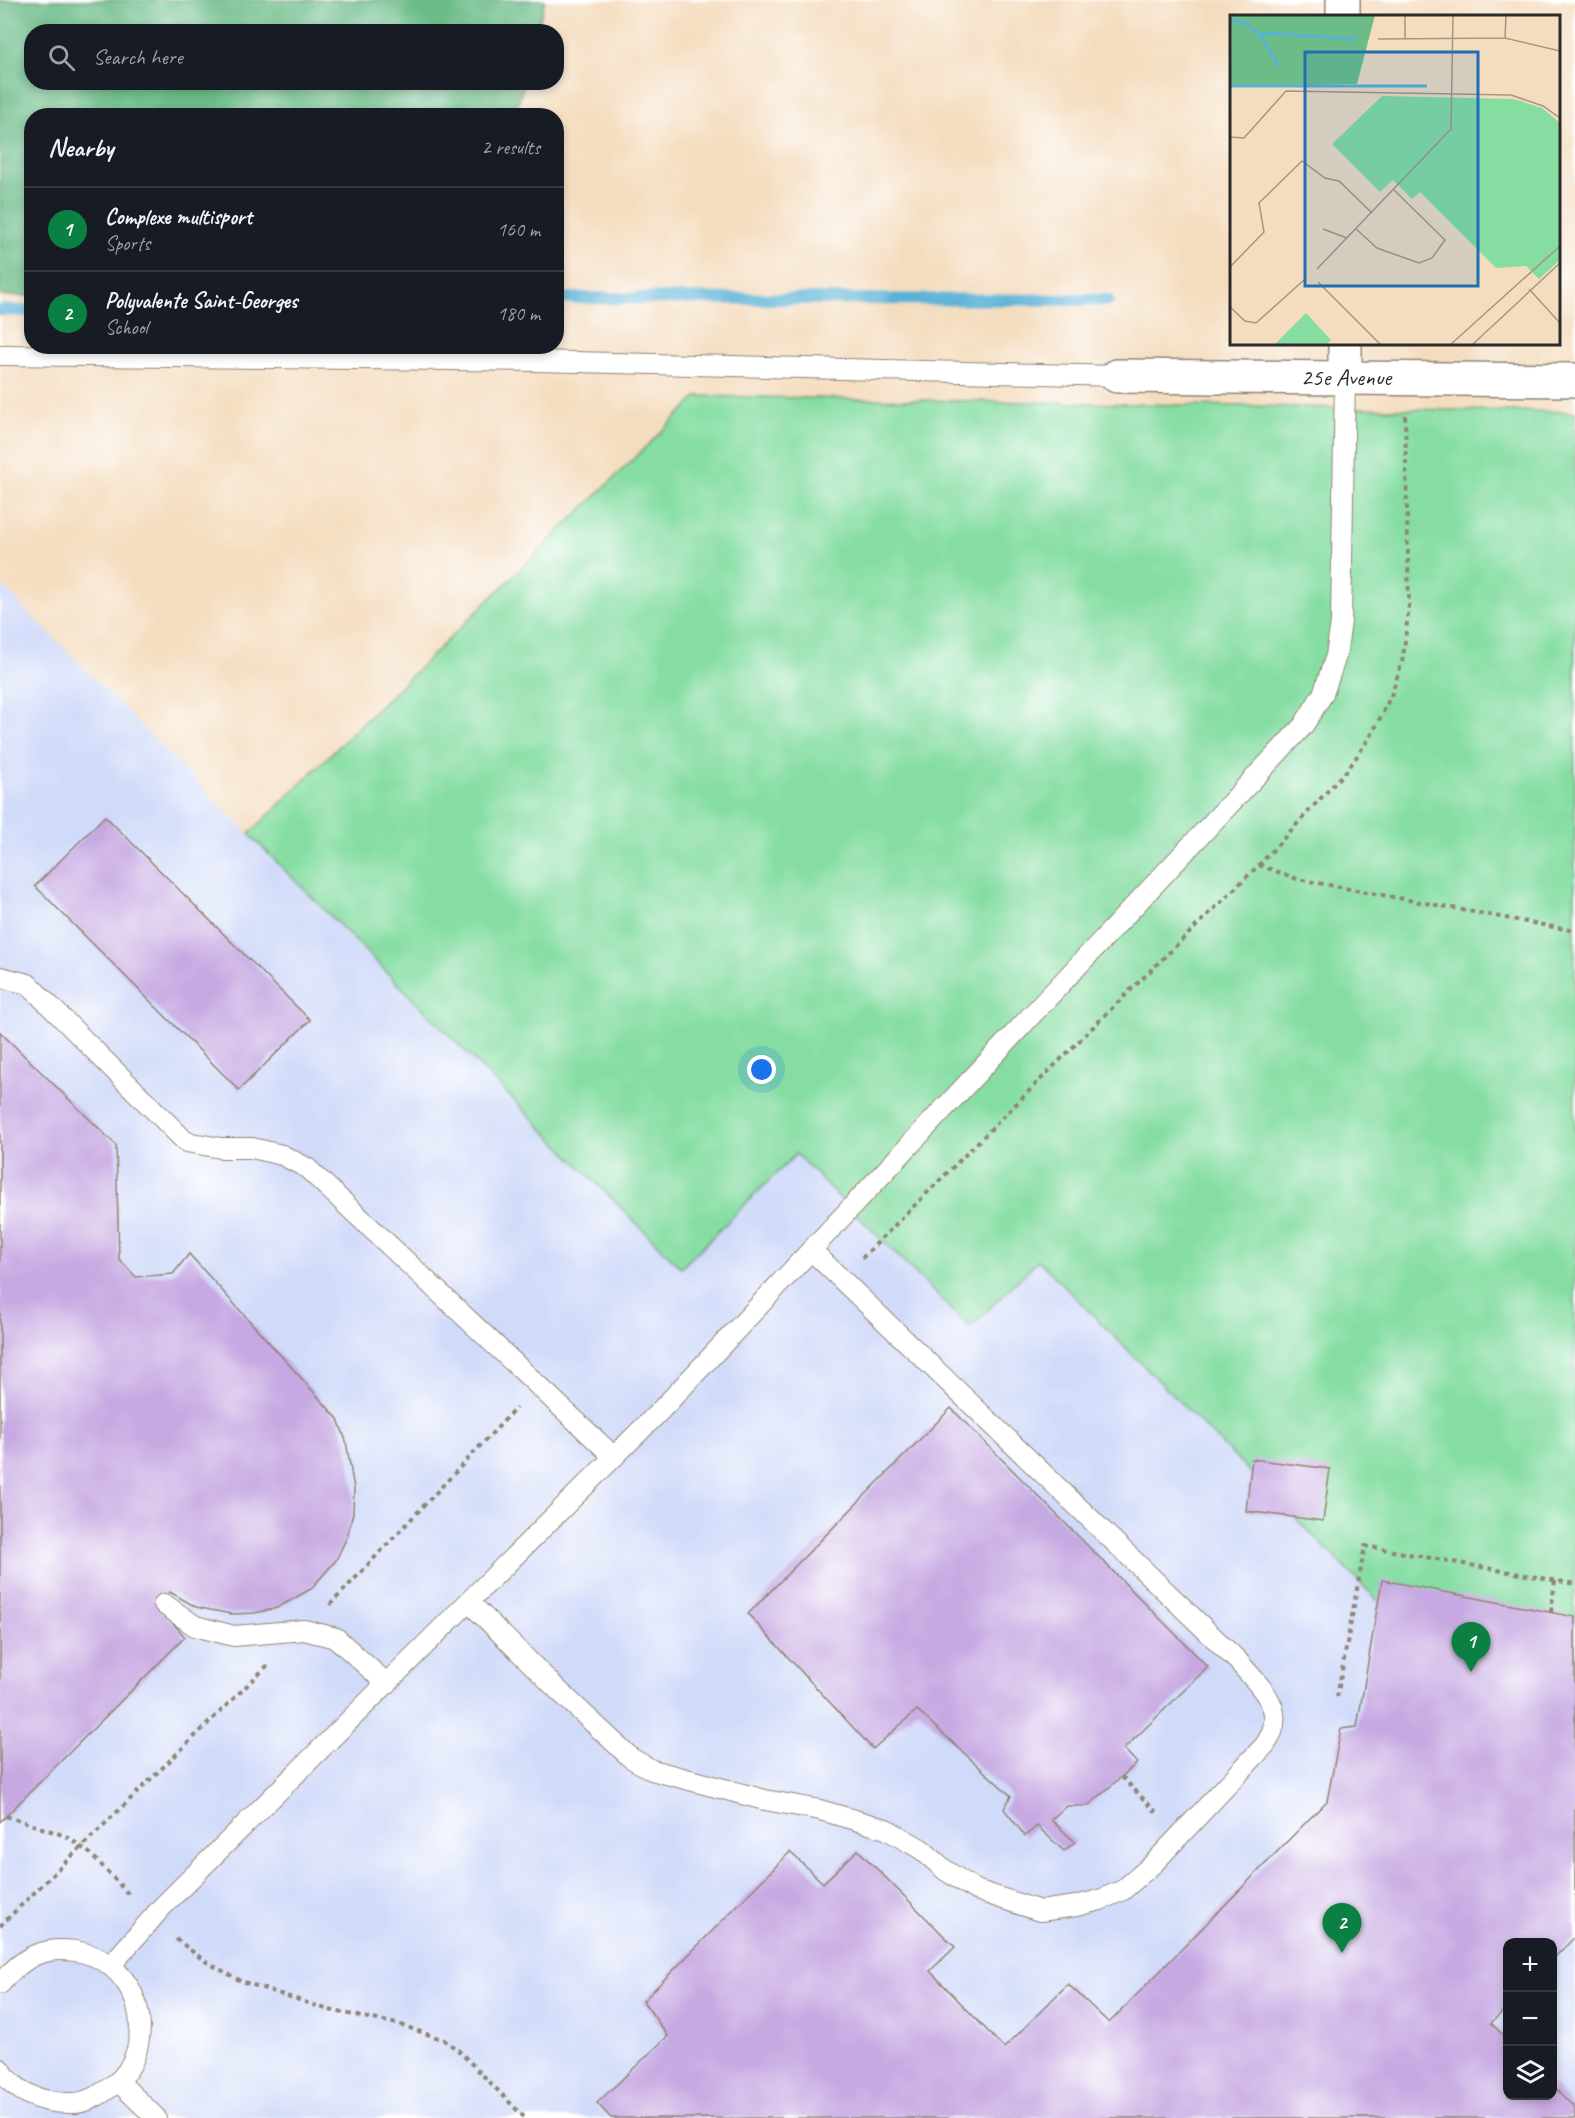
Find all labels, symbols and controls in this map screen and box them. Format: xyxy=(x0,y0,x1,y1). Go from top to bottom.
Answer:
inset map xyxy=(1230,15,1560,345)
search box xyxy=(24,24,564,90)
icon: search xyxy=(45,41,78,74)
text: Search here xyxy=(93,43,183,71)
text: Nearby xyxy=(48,131,113,164)
text: 2 results xyxy=(481,135,540,160)
text: Complexe multisport xyxy=(105,203,252,231)
text: 1 xyxy=(63,217,72,242)
text: 160 m xyxy=(497,217,540,242)
text: Sports xyxy=(105,231,150,256)
text: Polyvalente Saint-Georges xyxy=(105,287,298,315)
text: 2 xyxy=(63,301,72,326)
text: 180 m xyxy=(497,301,540,326)
text: School xyxy=(105,315,148,340)
street label: 25e Avenue xyxy=(1301,362,1393,392)
your location xyxy=(747,1055,776,1084)
pin: 1 xyxy=(1452,1622,1490,1672)
pin: 2 xyxy=(1322,1904,1362,1953)
map controls xyxy=(1503,1938,1557,2100)
button: + xyxy=(1503,1938,1557,1992)
button: − xyxy=(1503,1992,1557,2046)
button: layers xyxy=(1503,2046,1557,2100)

